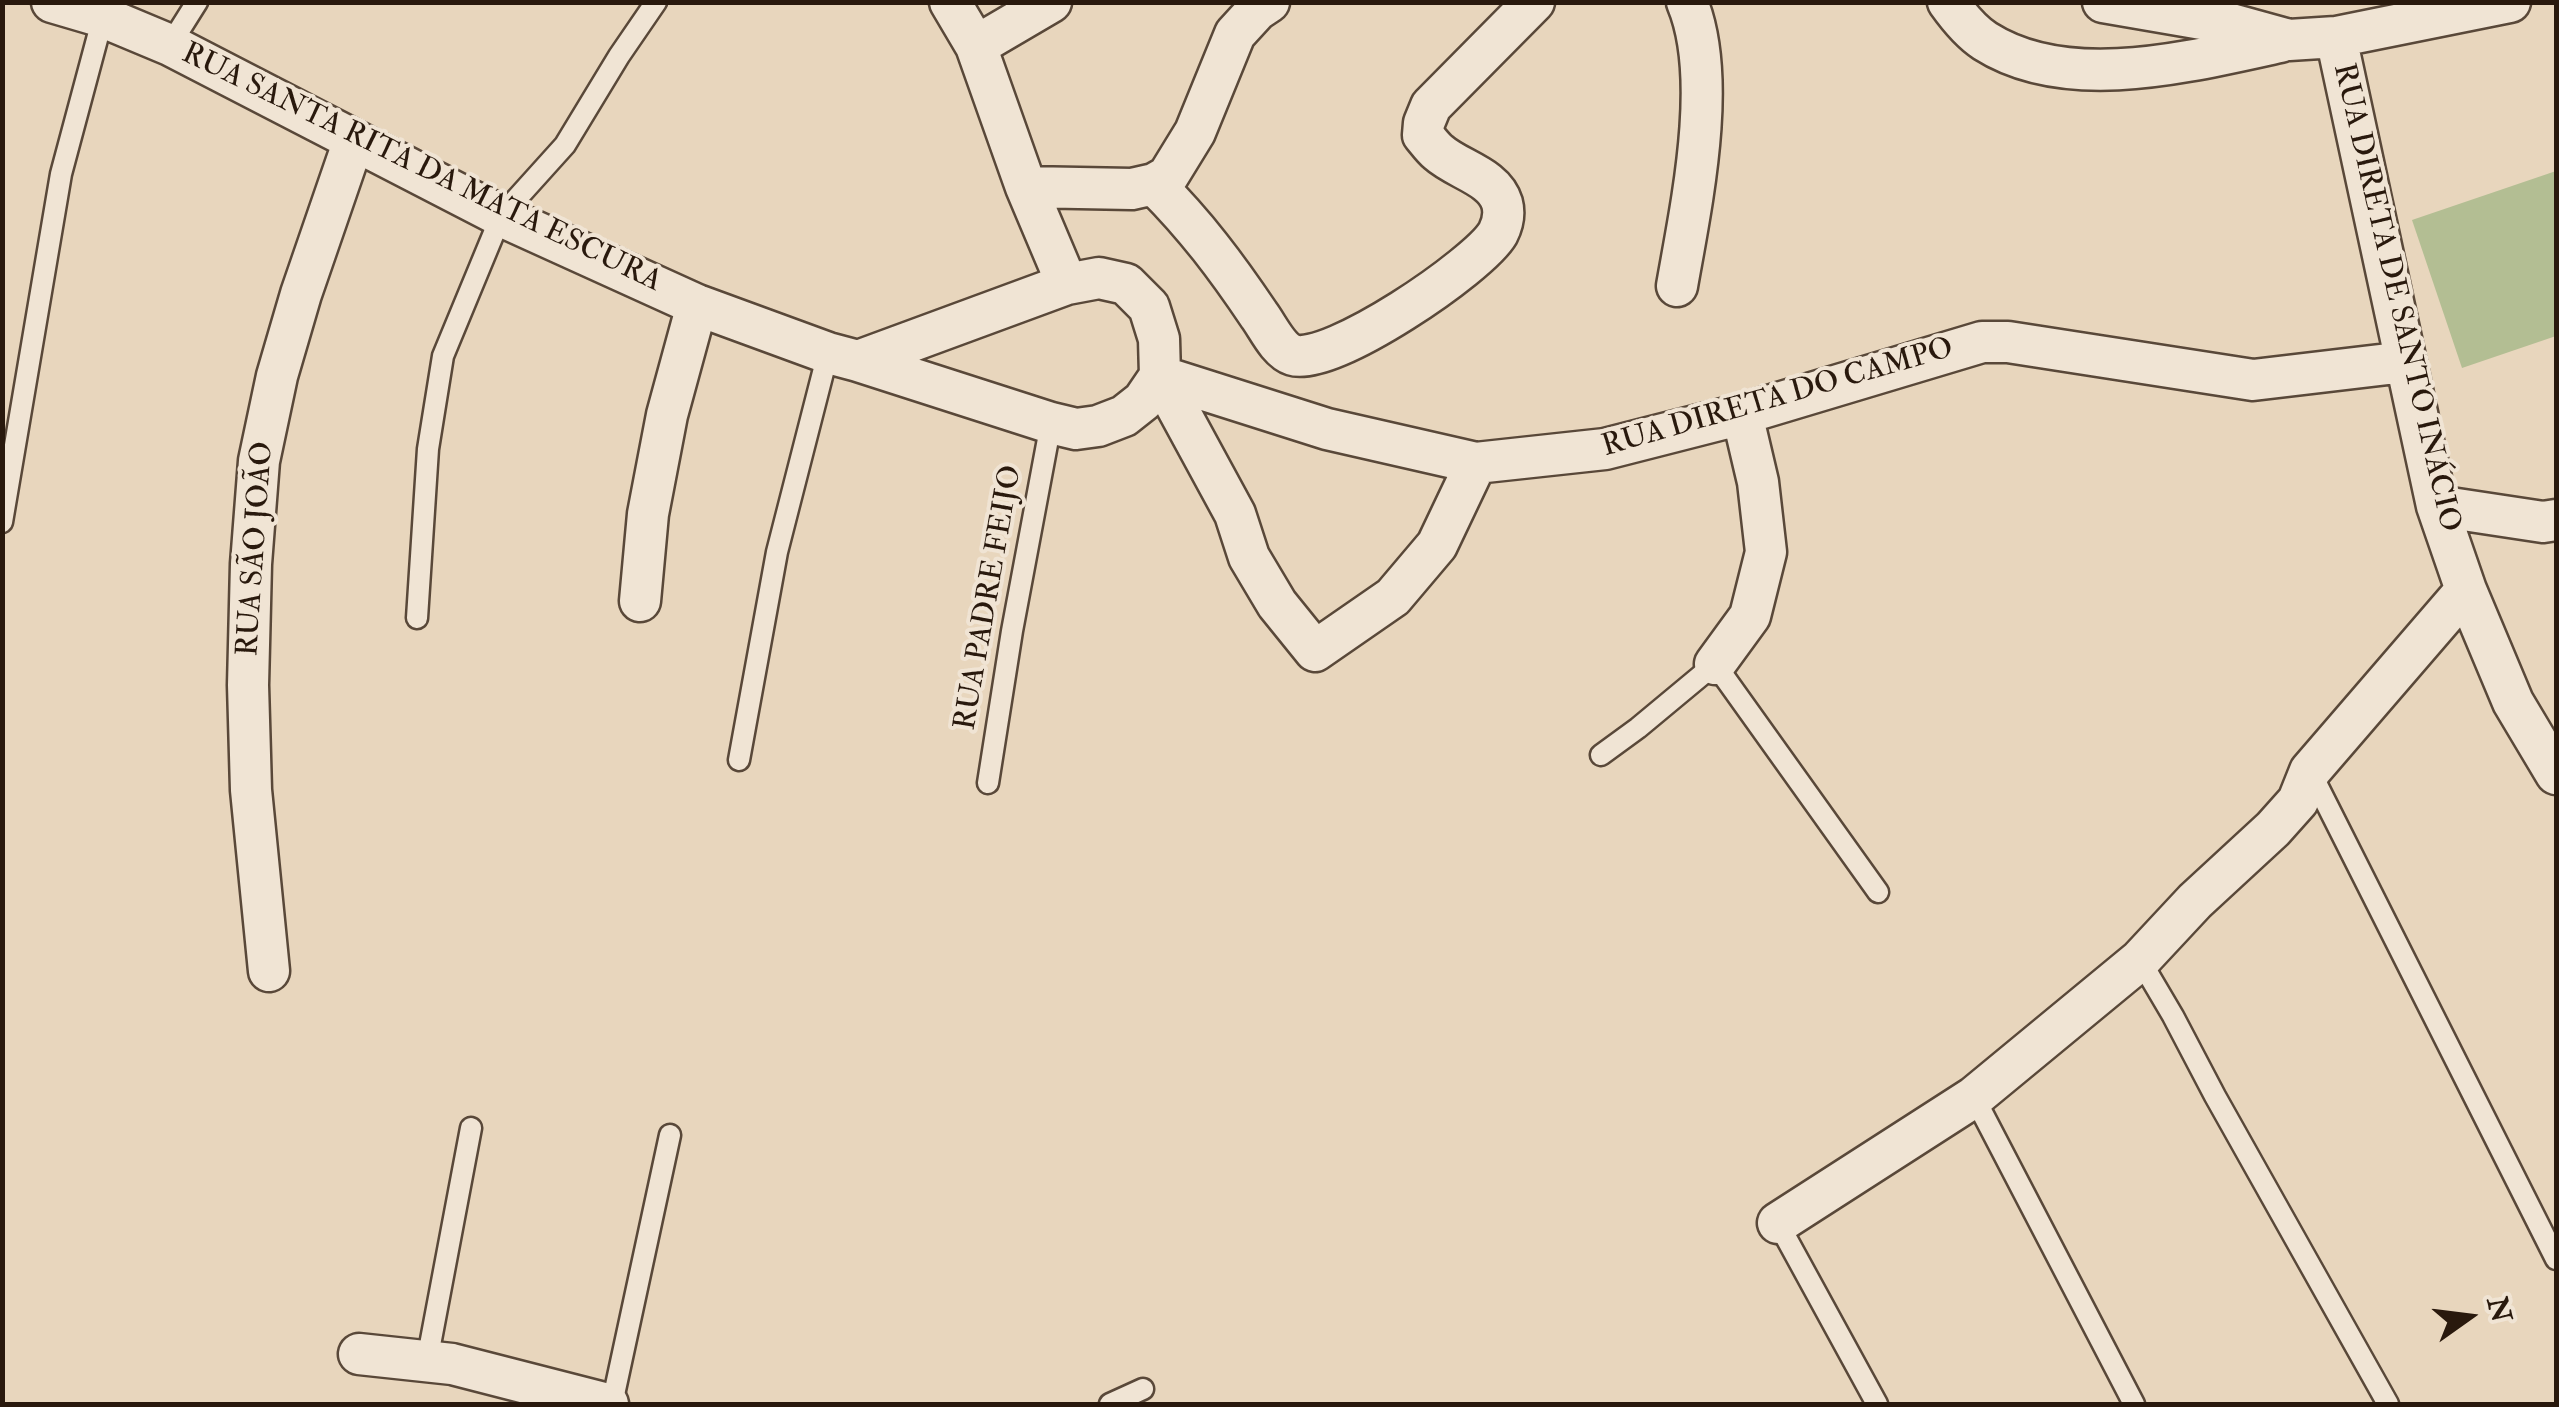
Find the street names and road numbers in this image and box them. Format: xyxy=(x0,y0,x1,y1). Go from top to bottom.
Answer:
street label: RUA SANTA RITA DA MATA ESCURA xyxy=(175,37,667,301)
street label: RUA DIRETA DE SANTO INÁCIO xyxy=(2324,60,2466,536)
street label: RUA DIRETA DO CAMPO xyxy=(1598,332,1958,466)
street label: RUA SÃO JOÃO xyxy=(232,440,282,658)
street label: RUA PADRE FEIJO xyxy=(949,463,1031,733)

